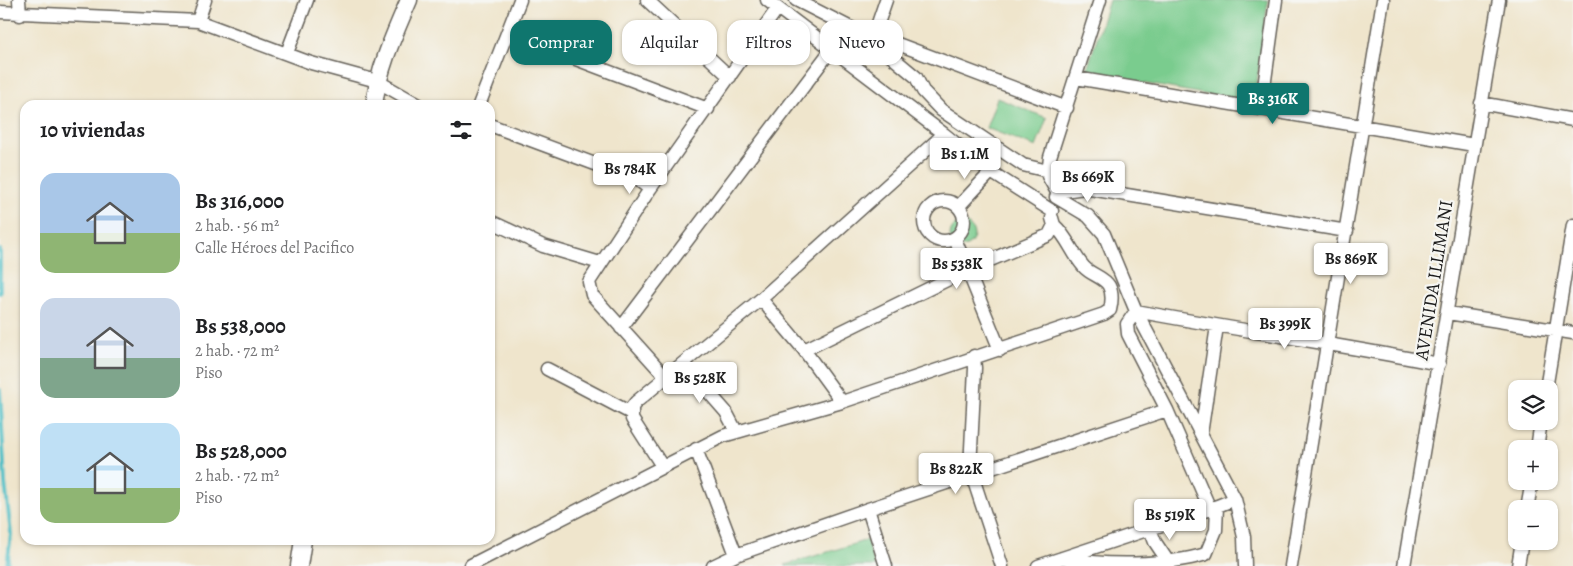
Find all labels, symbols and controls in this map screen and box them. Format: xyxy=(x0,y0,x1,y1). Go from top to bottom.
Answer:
chip: Comprar xyxy=(510,20,612,65)
chip: Alquilar xyxy=(622,20,717,65)
chip: Filtros xyxy=(727,20,810,65)
chip: Nuevo xyxy=(820,20,903,65)
pin: Bs 316K xyxy=(1227,82,1319,125)
text: Bs 316K xyxy=(1248,88,1298,110)
text: 10 viviendas xyxy=(40,116,145,144)
icon: filters xyxy=(447,116,475,144)
pin: Bs 1.1M xyxy=(919,138,1011,180)
text: Bs 1.1M xyxy=(941,143,989,165)
pin: Bs 784K xyxy=(584,152,676,195)
text: Bs 784K xyxy=(604,158,656,180)
pin: Bs 669K xyxy=(1042,160,1134,203)
text: Bs 669K xyxy=(1062,166,1114,188)
text: Bs 316,000 xyxy=(195,187,284,215)
icon: home xyxy=(80,193,140,253)
street label: AVENIDA ILLIMANI xyxy=(1408,198,1459,363)
text: 2 hab. · 56 m² xyxy=(195,215,279,237)
text: Calle Héroes del Pacifico xyxy=(195,237,354,259)
pin: Bs 869K xyxy=(1305,242,1397,285)
pin: Bs 538K xyxy=(911,248,1003,290)
text: Bs 869K xyxy=(1325,248,1377,270)
text: Bs 538K xyxy=(931,253,983,275)
pin: Bs 399K xyxy=(1239,308,1331,350)
text: Bs 538,000 xyxy=(195,312,286,340)
text: Bs 399K xyxy=(1259,313,1311,335)
icon: home xyxy=(80,318,140,378)
text: 2 hab. · 72 m² xyxy=(195,340,279,362)
text: Piso xyxy=(195,362,223,384)
pin: Bs 528K xyxy=(654,362,746,404)
text: Bs 528K xyxy=(674,367,726,389)
map controls xyxy=(1508,380,1558,550)
button: layers xyxy=(1508,380,1558,430)
text: Bs 528,000 xyxy=(195,437,287,465)
button: + xyxy=(1508,440,1558,490)
icon: home xyxy=(80,443,140,503)
pin: Bs 822K xyxy=(910,452,1002,495)
text: Bs 822K xyxy=(930,458,983,480)
text: 2 hab. · 72 m² xyxy=(195,465,279,487)
text: Piso xyxy=(195,487,223,509)
pin: Bs 519K xyxy=(1124,498,1216,541)
button: − xyxy=(1508,500,1558,550)
text: Bs 519K xyxy=(1145,504,1195,526)

